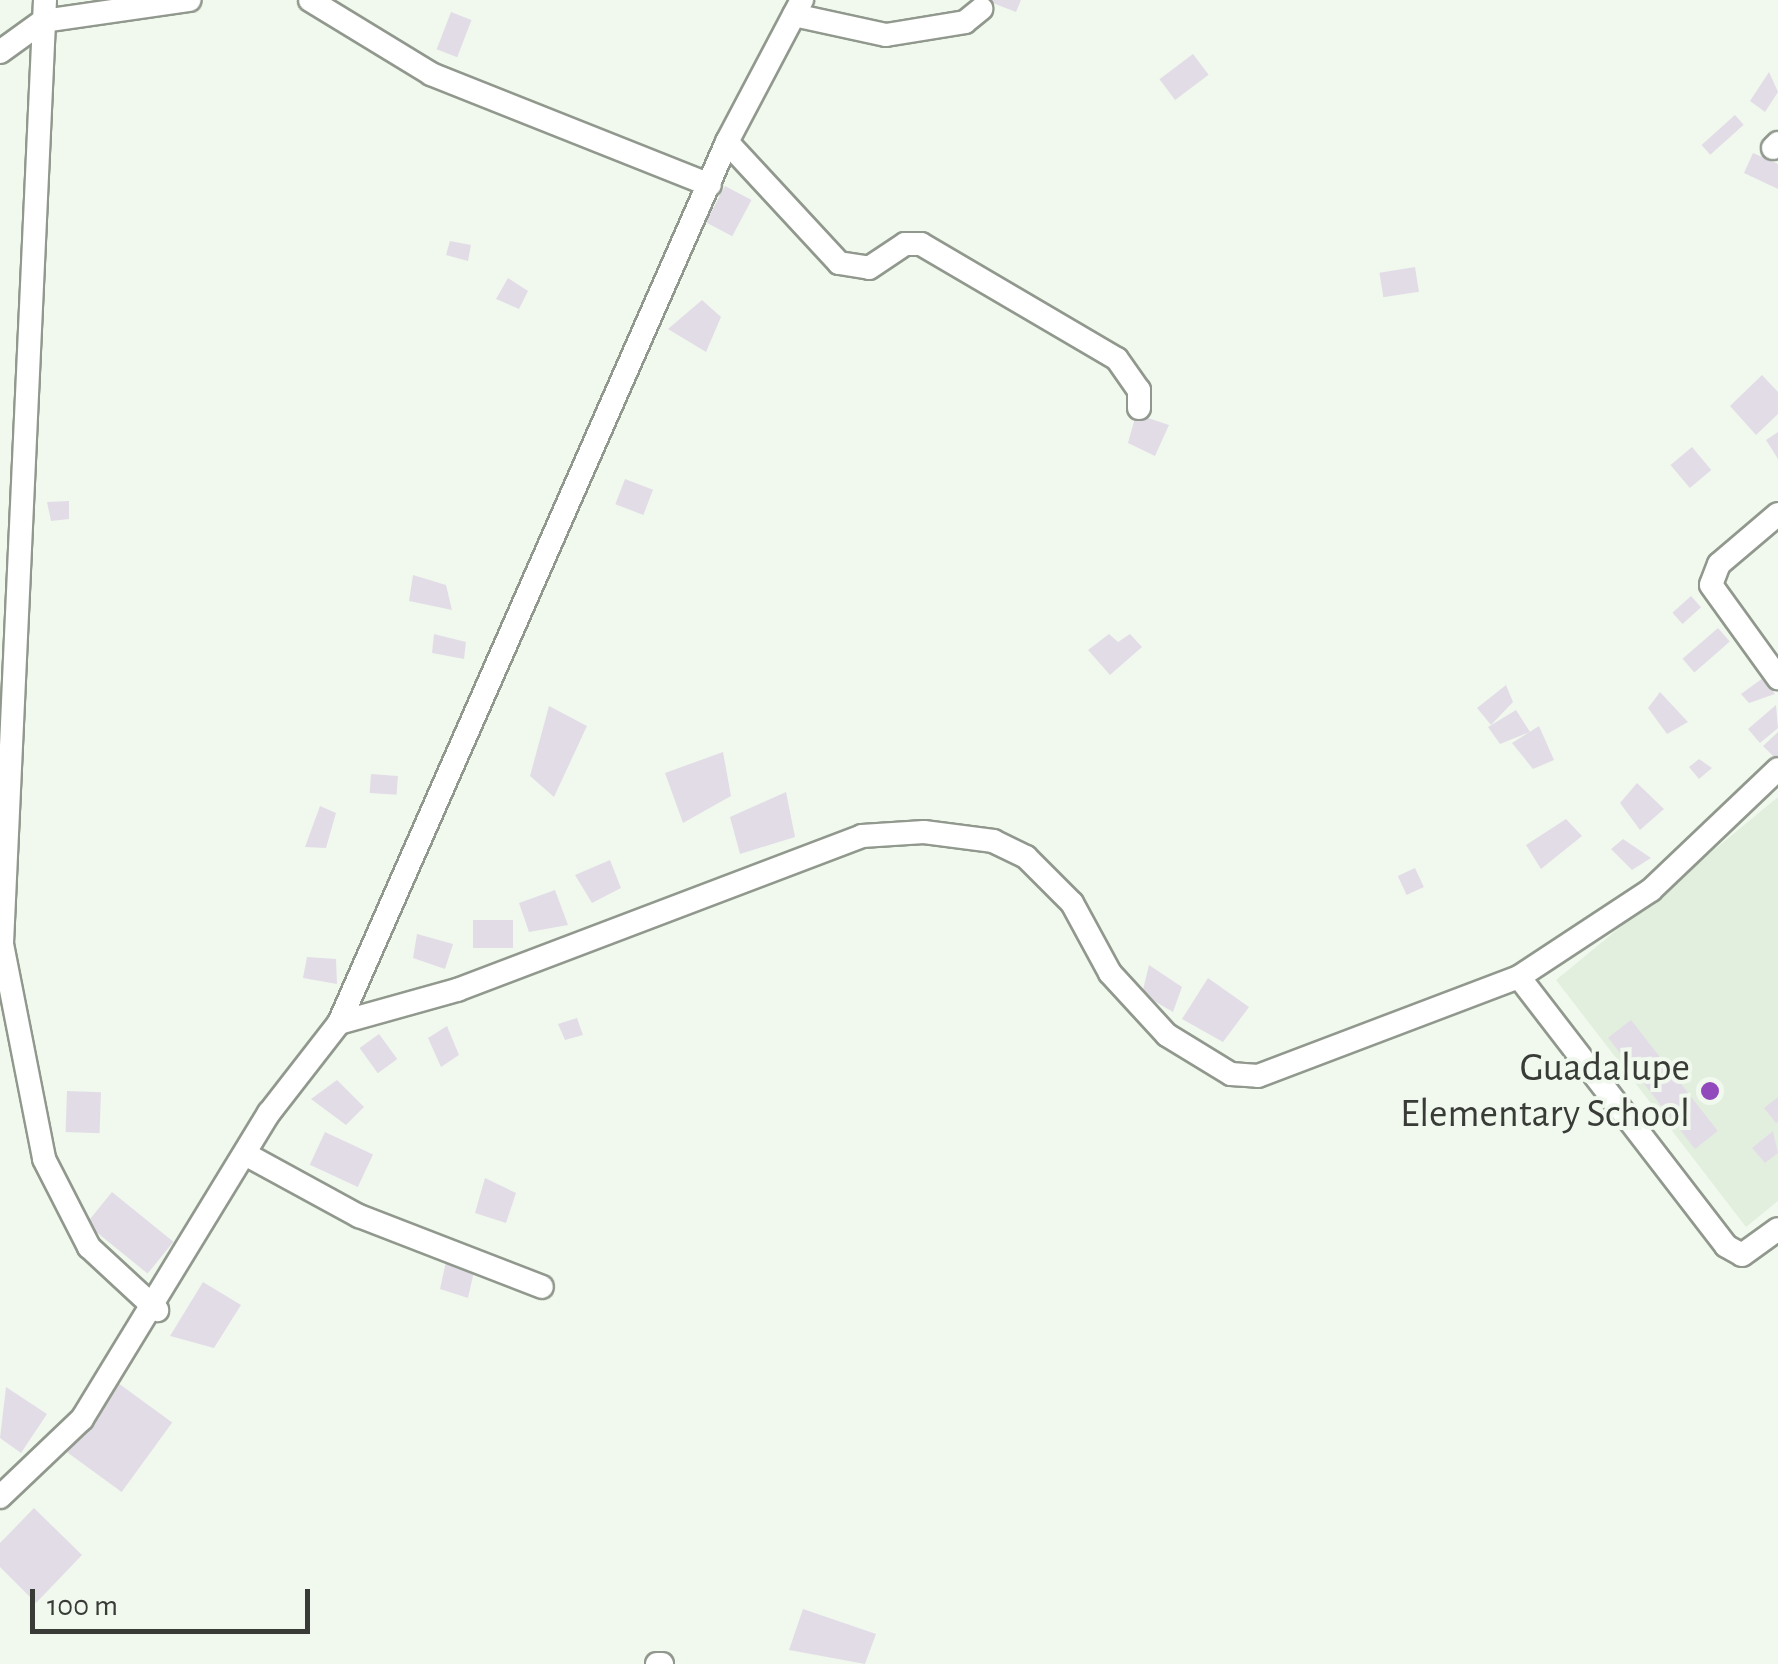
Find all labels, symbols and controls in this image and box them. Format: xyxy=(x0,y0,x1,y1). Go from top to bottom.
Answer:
place label: Guadalupe Elementary School xyxy=(1400,1044,1690,1138)
marker: Guadalupe Elementary School xyxy=(1699,1080,1721,1102)
scale bar xyxy=(35,1569,315,1631)
text: 100 m xyxy=(47,1591,118,1621)

